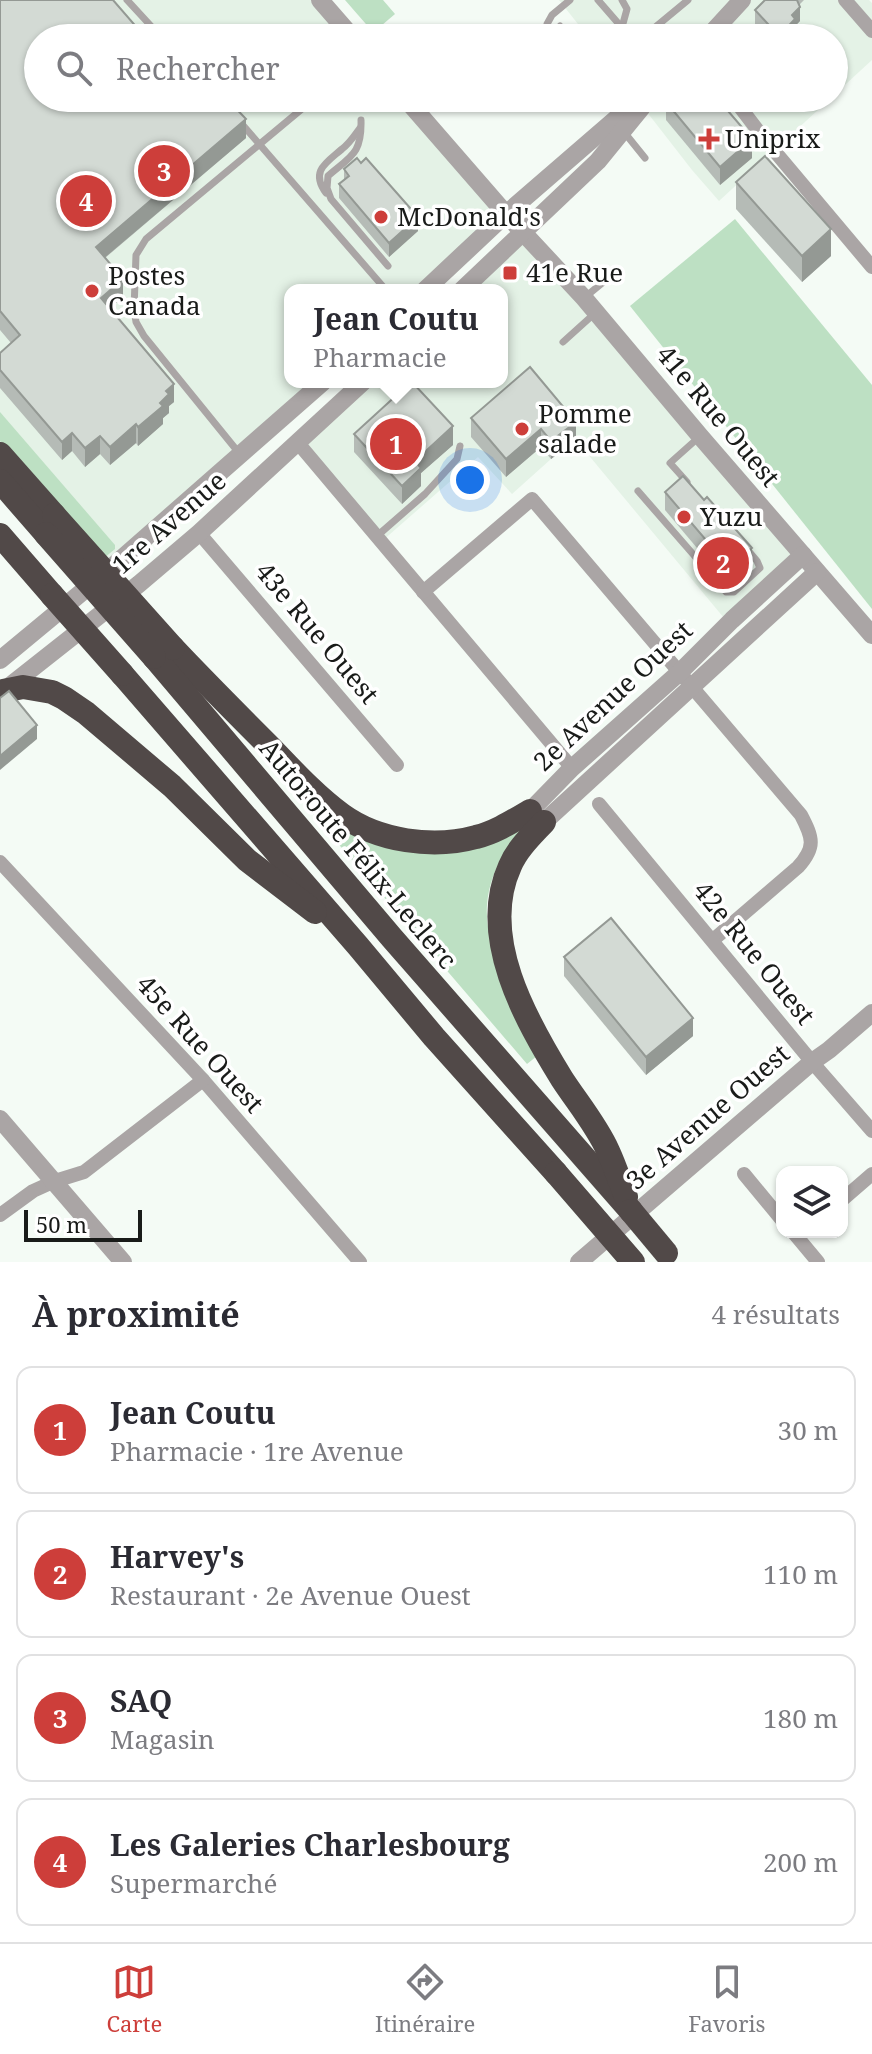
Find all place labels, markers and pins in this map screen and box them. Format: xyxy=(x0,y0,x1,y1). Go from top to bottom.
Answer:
place label: Uniprix xyxy=(725,120,820,156)
marker: Uniprix xyxy=(700,130,718,148)
pin: 3 xyxy=(138,141,190,201)
pin: 4 xyxy=(60,171,112,231)
place label: McDonald's xyxy=(397,198,541,234)
marker: McDonald's xyxy=(372,208,390,226)
place label: 41e Rue xyxy=(526,254,623,290)
place label: Postes Canada xyxy=(108,257,201,323)
marker: 41e Rue xyxy=(501,264,519,282)
marker: Postes Canada xyxy=(83,282,101,300)
place label: Pomme salade xyxy=(538,395,632,461)
pin: 1 xyxy=(370,414,422,474)
marker: Pomme salade xyxy=(513,420,531,438)
place label: Yuzu xyxy=(699,498,763,534)
marker: Yuzu xyxy=(675,508,693,526)
pin: 2 xyxy=(697,533,749,593)

